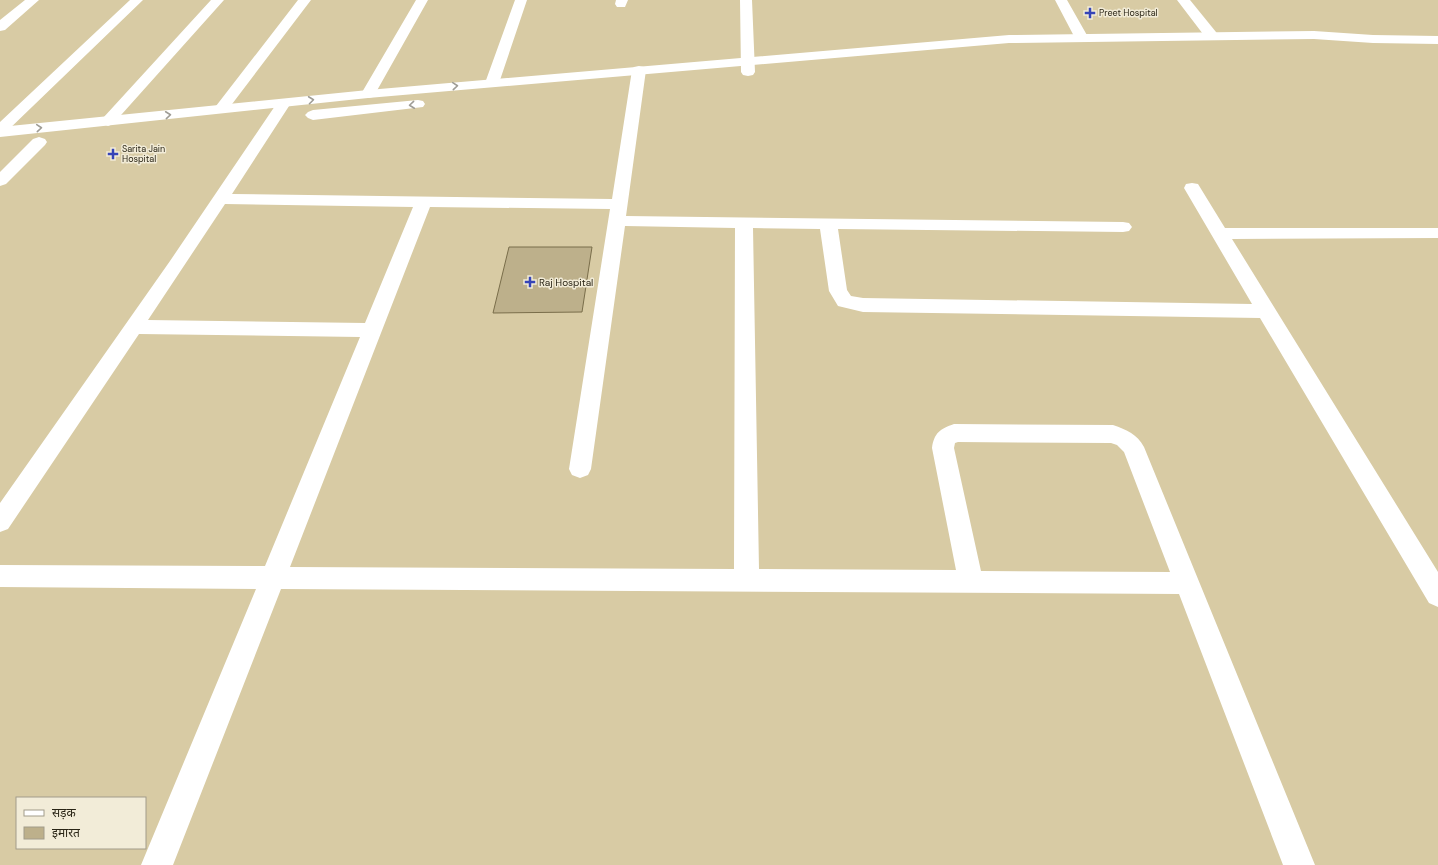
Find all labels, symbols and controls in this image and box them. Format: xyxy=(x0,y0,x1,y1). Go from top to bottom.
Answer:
marker: Preet Hospital xyxy=(1084,7,1096,19)
place label: Preet Hospital xyxy=(1099,7,1158,19)
one-way arrow xyxy=(452,81,458,90)
one-way arrow xyxy=(308,96,314,105)
one-way arrow xyxy=(409,100,416,109)
one-way arrow xyxy=(165,110,171,119)
one-way arrow xyxy=(36,124,42,133)
place label: Sarita Jain Hospital xyxy=(122,143,165,165)
marker: Sarita Jain Hospital xyxy=(107,148,119,160)
marker: Raj Hospital xyxy=(524,276,536,288)
place label: Raj Hospital xyxy=(539,276,593,289)
legend xyxy=(16,797,146,849)
text: सड़क xyxy=(52,805,77,821)
text: इमारत xyxy=(52,825,81,841)

